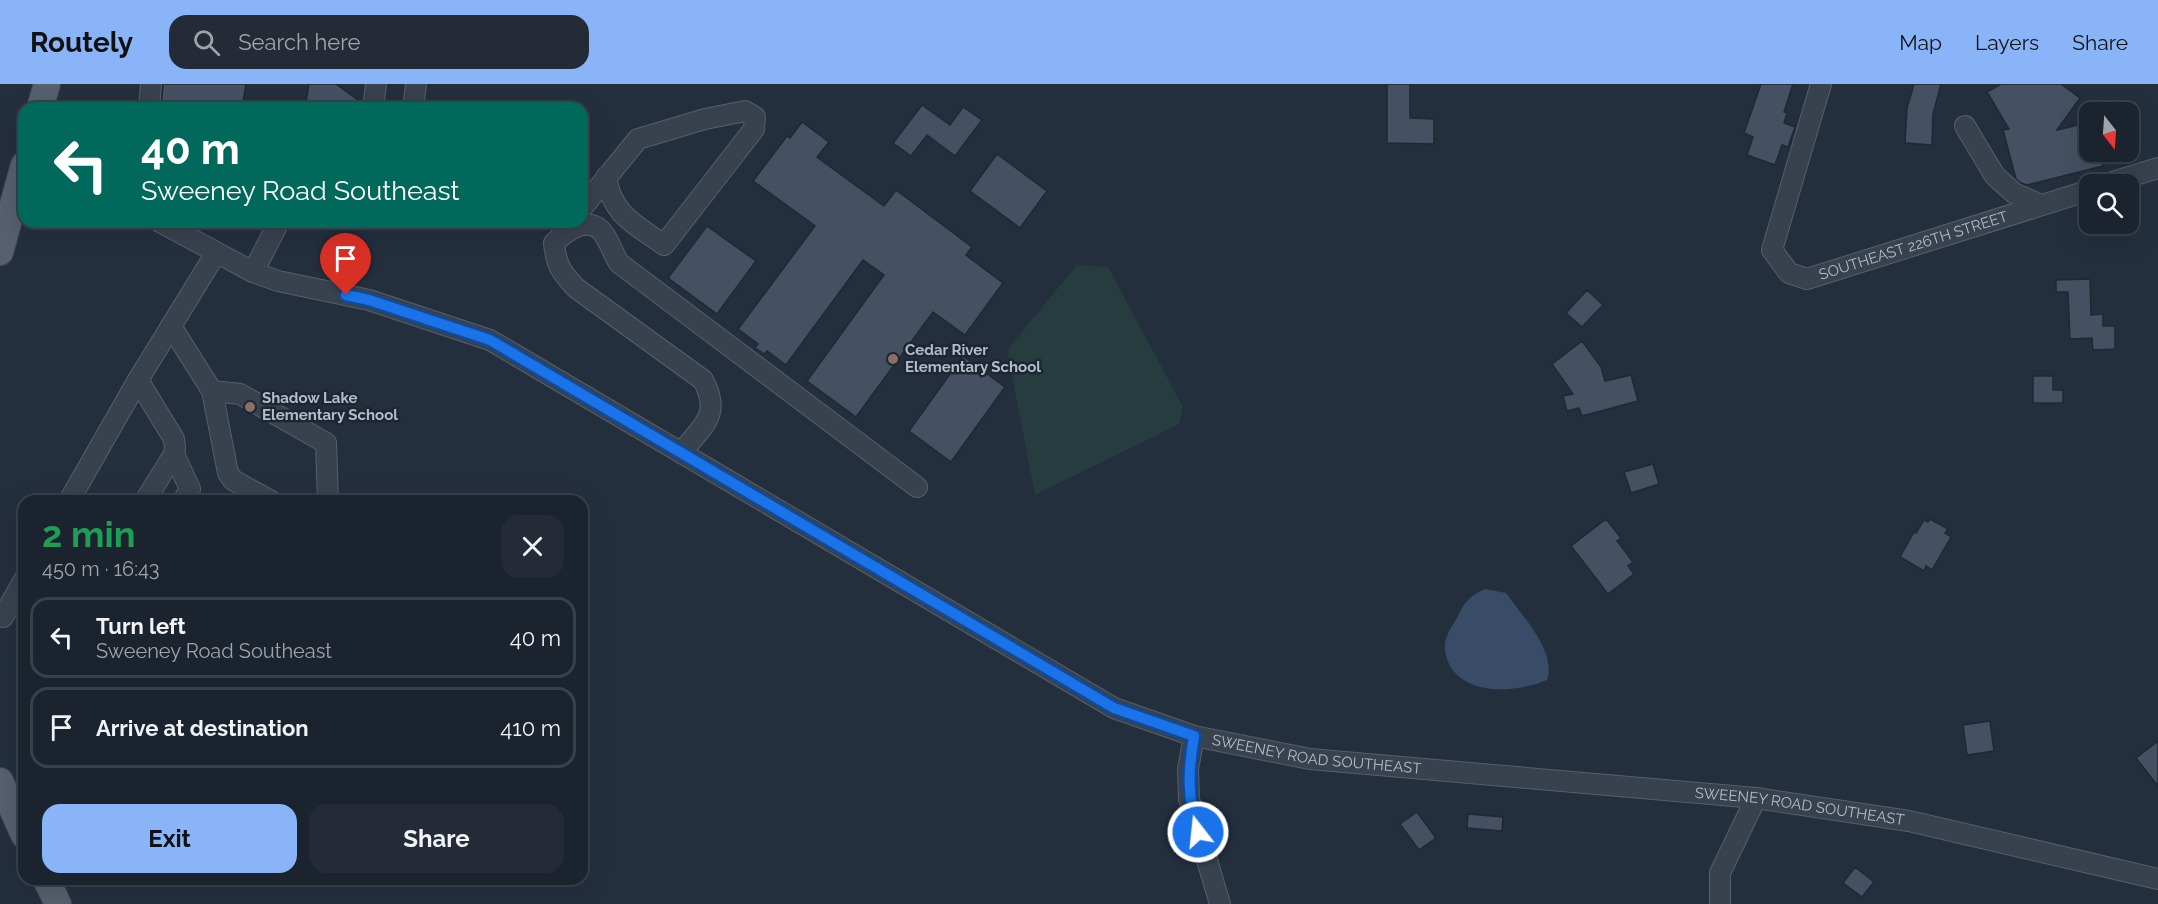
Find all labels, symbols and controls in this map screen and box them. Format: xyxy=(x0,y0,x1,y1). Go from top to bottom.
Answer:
search box xyxy=(169,15,589,69)
text: Routely xyxy=(30,26,133,59)
icon: search xyxy=(190,26,223,59)
text: Search here xyxy=(238,29,360,55)
text: Map xyxy=(1899,30,1942,55)
text: Layers xyxy=(1975,30,2039,55)
text: Share xyxy=(2072,30,2128,55)
north arrow xyxy=(2079,102,2139,162)
map controls xyxy=(2079,102,2139,234)
text: 40 m xyxy=(141,125,240,174)
icon: left xyxy=(42,126,120,204)
button: search xyxy=(2079,174,2139,234)
text: Sweeney Road Southeast xyxy=(141,175,460,206)
street label: SOUTHEAST 226TH STREET xyxy=(1817,207,2010,284)
pin xyxy=(320,233,371,295)
icon: arrive xyxy=(329,242,362,275)
place label: Cedar River Elementary School xyxy=(905,341,1041,376)
marker: Cedar River Elementary School xyxy=(886,352,900,366)
place label: Shadow Lake Elementary School xyxy=(262,389,398,424)
marker: Shadow Lake Elementary School xyxy=(243,400,257,414)
text: 2 min xyxy=(42,513,135,555)
button: close xyxy=(501,515,564,578)
text: 450 m · 16:43 xyxy=(42,557,160,581)
text: Turn left xyxy=(96,613,186,639)
icon: left xyxy=(45,621,78,654)
text: 40 m xyxy=(510,625,561,651)
text: Sweeney Road Southeast xyxy=(96,639,332,663)
icon: arrive xyxy=(45,711,78,744)
text: Arrive at destination xyxy=(96,715,309,741)
text: 410 m xyxy=(500,715,561,741)
street label: SWEENEY ROAD SOUTHEAST xyxy=(1210,731,1422,778)
street label: SWEENEY ROAD SOUTHEAST xyxy=(1694,784,1906,829)
position arrow xyxy=(1166,800,1230,864)
button: Exit xyxy=(42,804,297,873)
button: Share xyxy=(309,804,564,873)

